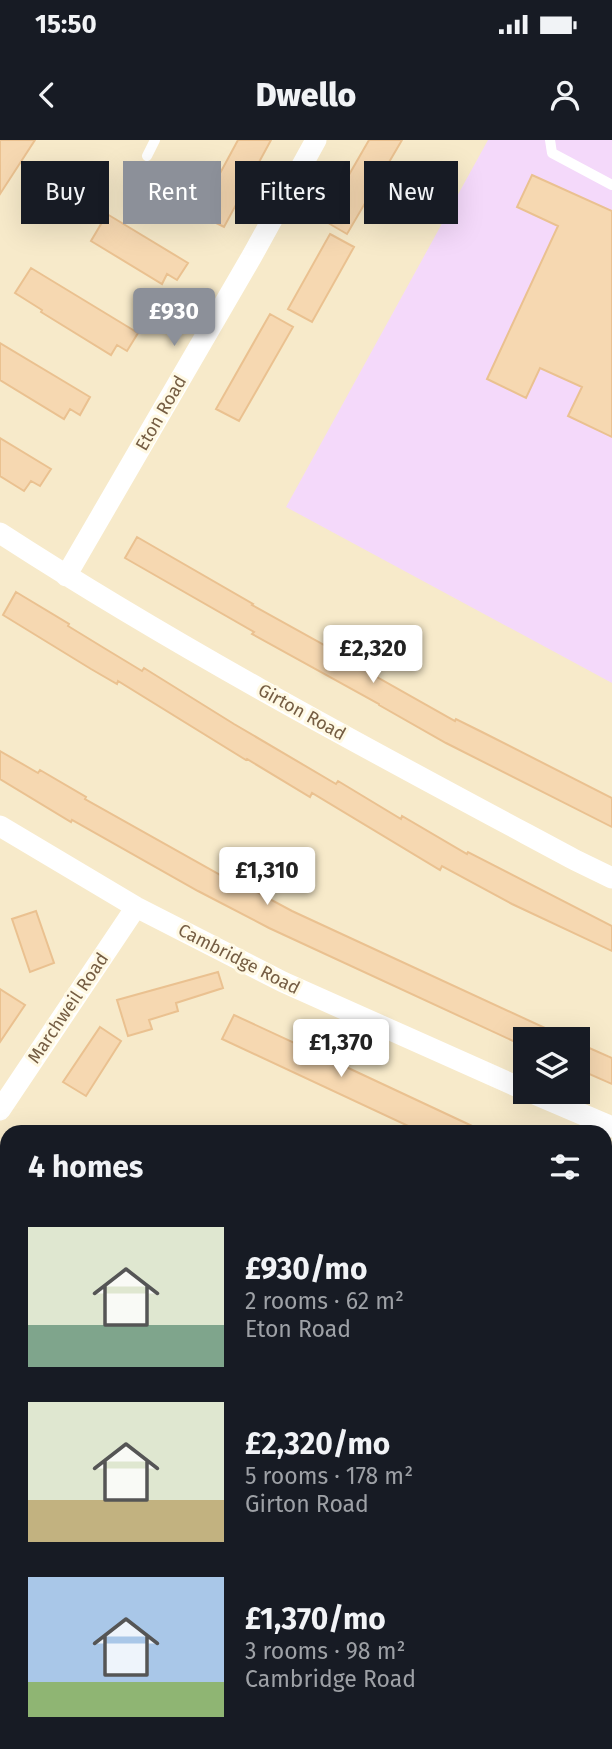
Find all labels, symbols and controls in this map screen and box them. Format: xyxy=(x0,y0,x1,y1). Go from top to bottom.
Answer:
text: 15:50 xyxy=(35,9,97,40)
icon: back xyxy=(28,76,66,114)
text: Dwello xyxy=(256,76,356,114)
icon: person xyxy=(546,76,584,114)
chip: Buy xyxy=(21,161,109,224)
chip: Rent xyxy=(123,161,221,224)
chip: Filters xyxy=(235,161,350,224)
chip: New xyxy=(364,161,458,224)
pin: £930 xyxy=(133,288,215,348)
text: £930 xyxy=(149,297,199,325)
street label: Eton Road xyxy=(131,372,191,454)
pin: £2,320 xyxy=(316,626,430,685)
text: £2,320 xyxy=(339,634,407,662)
street label: Girton Road xyxy=(254,679,350,745)
pin: £1,310 xyxy=(210,848,324,907)
text: £1,310 xyxy=(235,856,299,884)
street label: Cambridge Road xyxy=(174,919,304,999)
street label: Marchweil Road xyxy=(23,948,113,1068)
pin: £1,370 xyxy=(284,1020,398,1079)
map controls xyxy=(513,1027,590,1104)
button: layers xyxy=(513,1027,590,1104)
text: £1,370 xyxy=(309,1028,373,1056)
icon: filters xyxy=(546,1148,584,1186)
text: 4 homes xyxy=(28,1149,143,1185)
text: £930/mo xyxy=(245,1251,368,1287)
icon: home xyxy=(84,1255,168,1339)
text: 2 rooms · 62 m² xyxy=(245,1287,404,1315)
text: Eton Road xyxy=(245,1315,351,1343)
text: £2,320/mo xyxy=(245,1426,390,1462)
icon: home xyxy=(84,1430,168,1514)
text: 5 rooms · 178 m² xyxy=(245,1462,413,1490)
text: Girton Road xyxy=(245,1490,369,1518)
text: £1,370/mo xyxy=(245,1601,386,1637)
icon: home xyxy=(84,1605,168,1689)
text: 3 rooms · 98 m² xyxy=(245,1637,405,1665)
text: Cambridge Road xyxy=(245,1665,416,1693)

